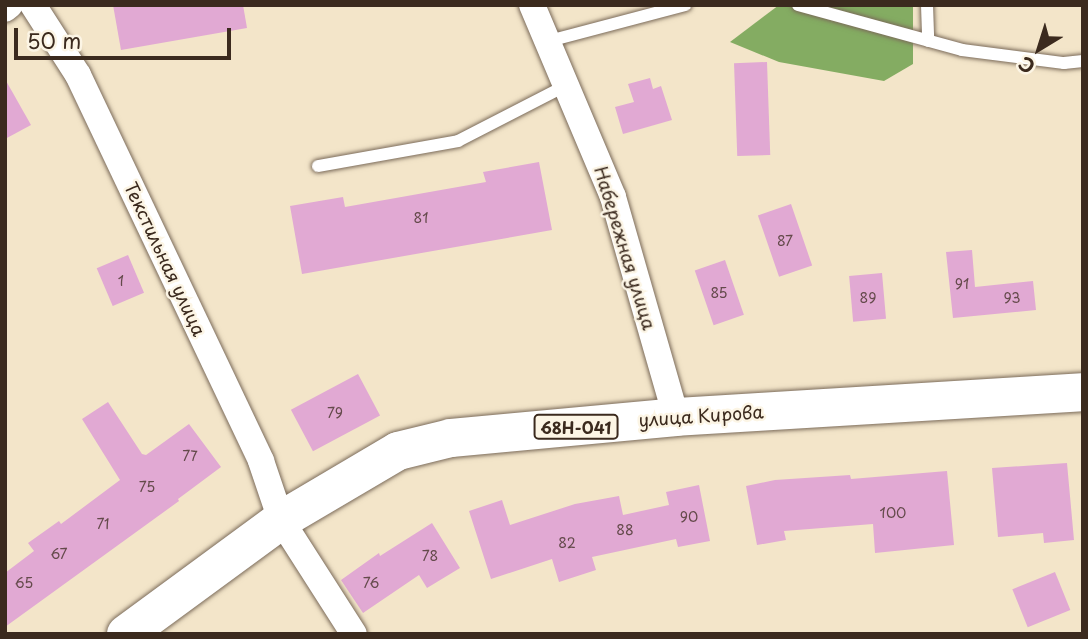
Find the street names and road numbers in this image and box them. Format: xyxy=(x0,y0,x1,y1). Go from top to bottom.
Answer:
street label: Набережная улица xyxy=(590,163,660,333)
street label: Текстильная улица xyxy=(120,178,210,340)
street label: улица Кирова xyxy=(638,401,764,431)
road number: 68Н-041 xyxy=(532,414,620,440)

